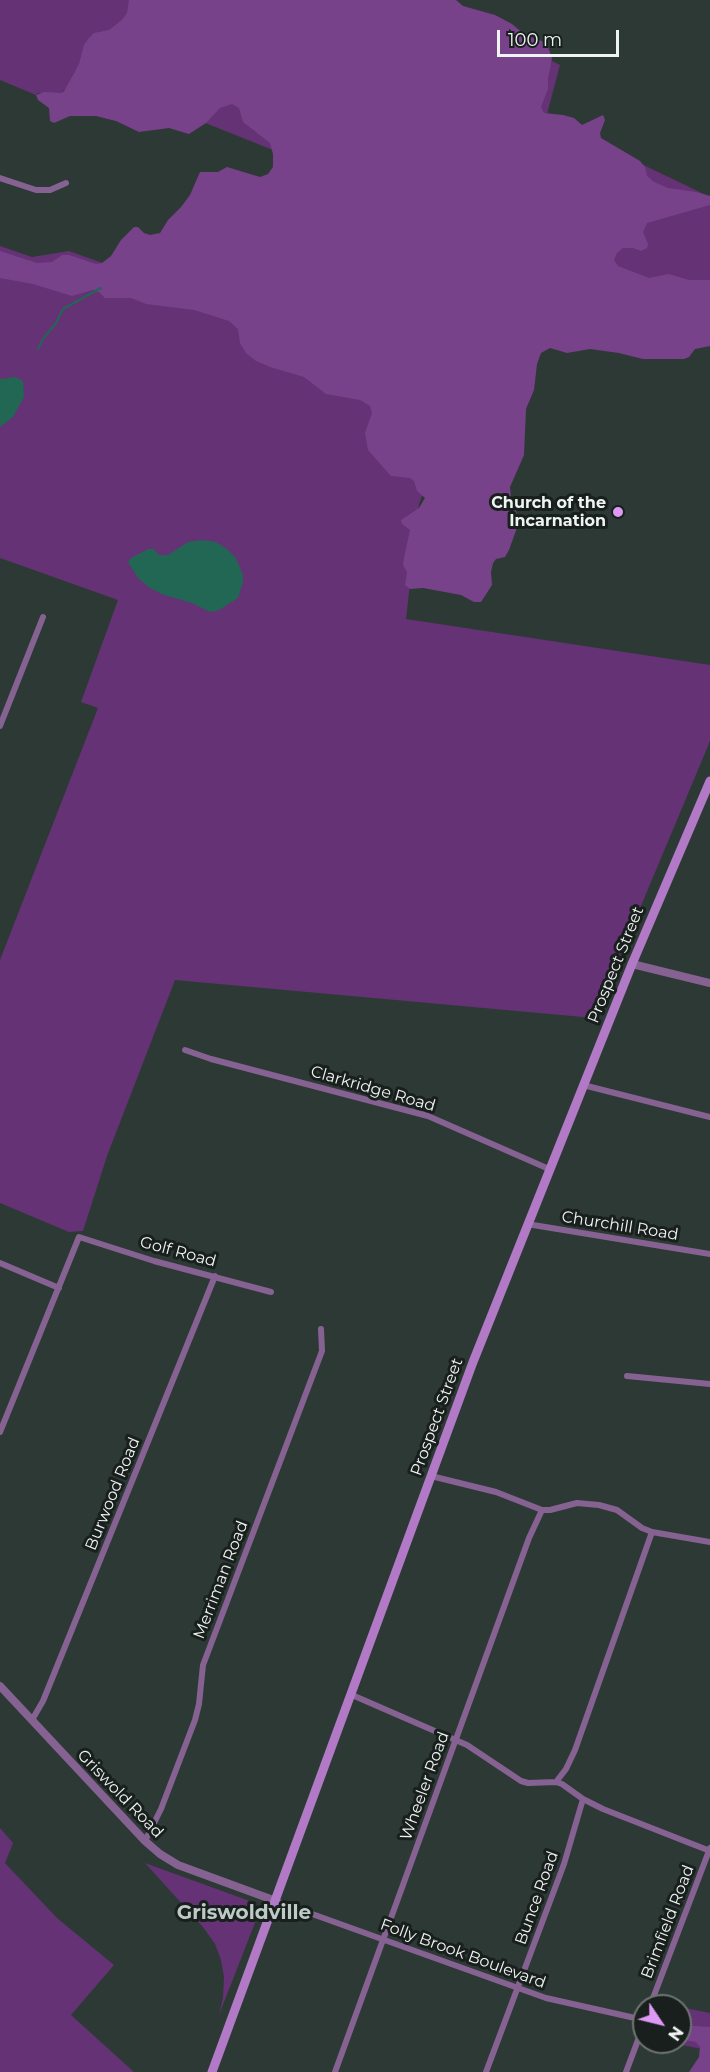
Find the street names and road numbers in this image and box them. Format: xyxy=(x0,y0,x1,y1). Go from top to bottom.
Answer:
street label: Prospect Street xyxy=(584,904,648,1026)
street label: Clarkridge Road xyxy=(308,1062,438,1116)
street label: Churchill Road xyxy=(560,1207,680,1245)
street label: Golf Road xyxy=(138,1233,218,1271)
street label: Prospect Street xyxy=(407,1356,467,1478)
street label: Burwood Road xyxy=(82,1435,144,1553)
street label: Merriman Road xyxy=(190,1518,252,1642)
street label: Wheeler Road xyxy=(396,1729,454,1843)
street label: Griswold Road xyxy=(73,1746,167,1842)
street label: Bunce Road xyxy=(511,1849,563,1947)
street label: Brimfield Road xyxy=(637,1862,699,1982)
street label: Folly Brook Boulevard xyxy=(378,1915,548,1993)

